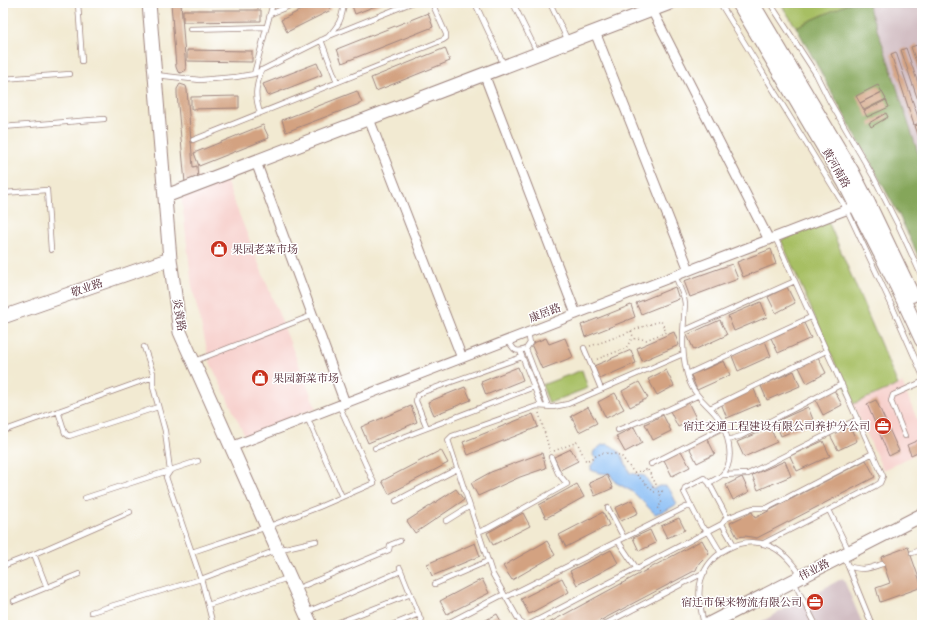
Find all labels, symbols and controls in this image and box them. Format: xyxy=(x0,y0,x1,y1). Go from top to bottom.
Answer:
street label: 黄河南路 xyxy=(819,146,853,190)
shop icon: 果园老菜市场 xyxy=(209,239,229,259)
place label: 果园老菜市场 xyxy=(232,243,298,256)
street label: 敬业路 xyxy=(69,276,105,300)
street label: 炎黄路 xyxy=(170,298,188,332)
street label: 康居路 xyxy=(527,301,563,325)
shop icon: 果园新菜市场 xyxy=(250,368,270,388)
place label: 果园新菜市场 xyxy=(273,372,339,385)
office icon: 宿迁交通工程建设有限公司养护分公司 xyxy=(873,416,893,436)
place label: 宿迁交通工程建设有限公司养护分公司 xyxy=(683,420,870,433)
street label: 伟业路 xyxy=(796,557,832,583)
office icon: 宿迁市保来物流有限公司 xyxy=(805,592,825,612)
place label: 宿迁市保来物流有限公司 xyxy=(681,596,802,609)

